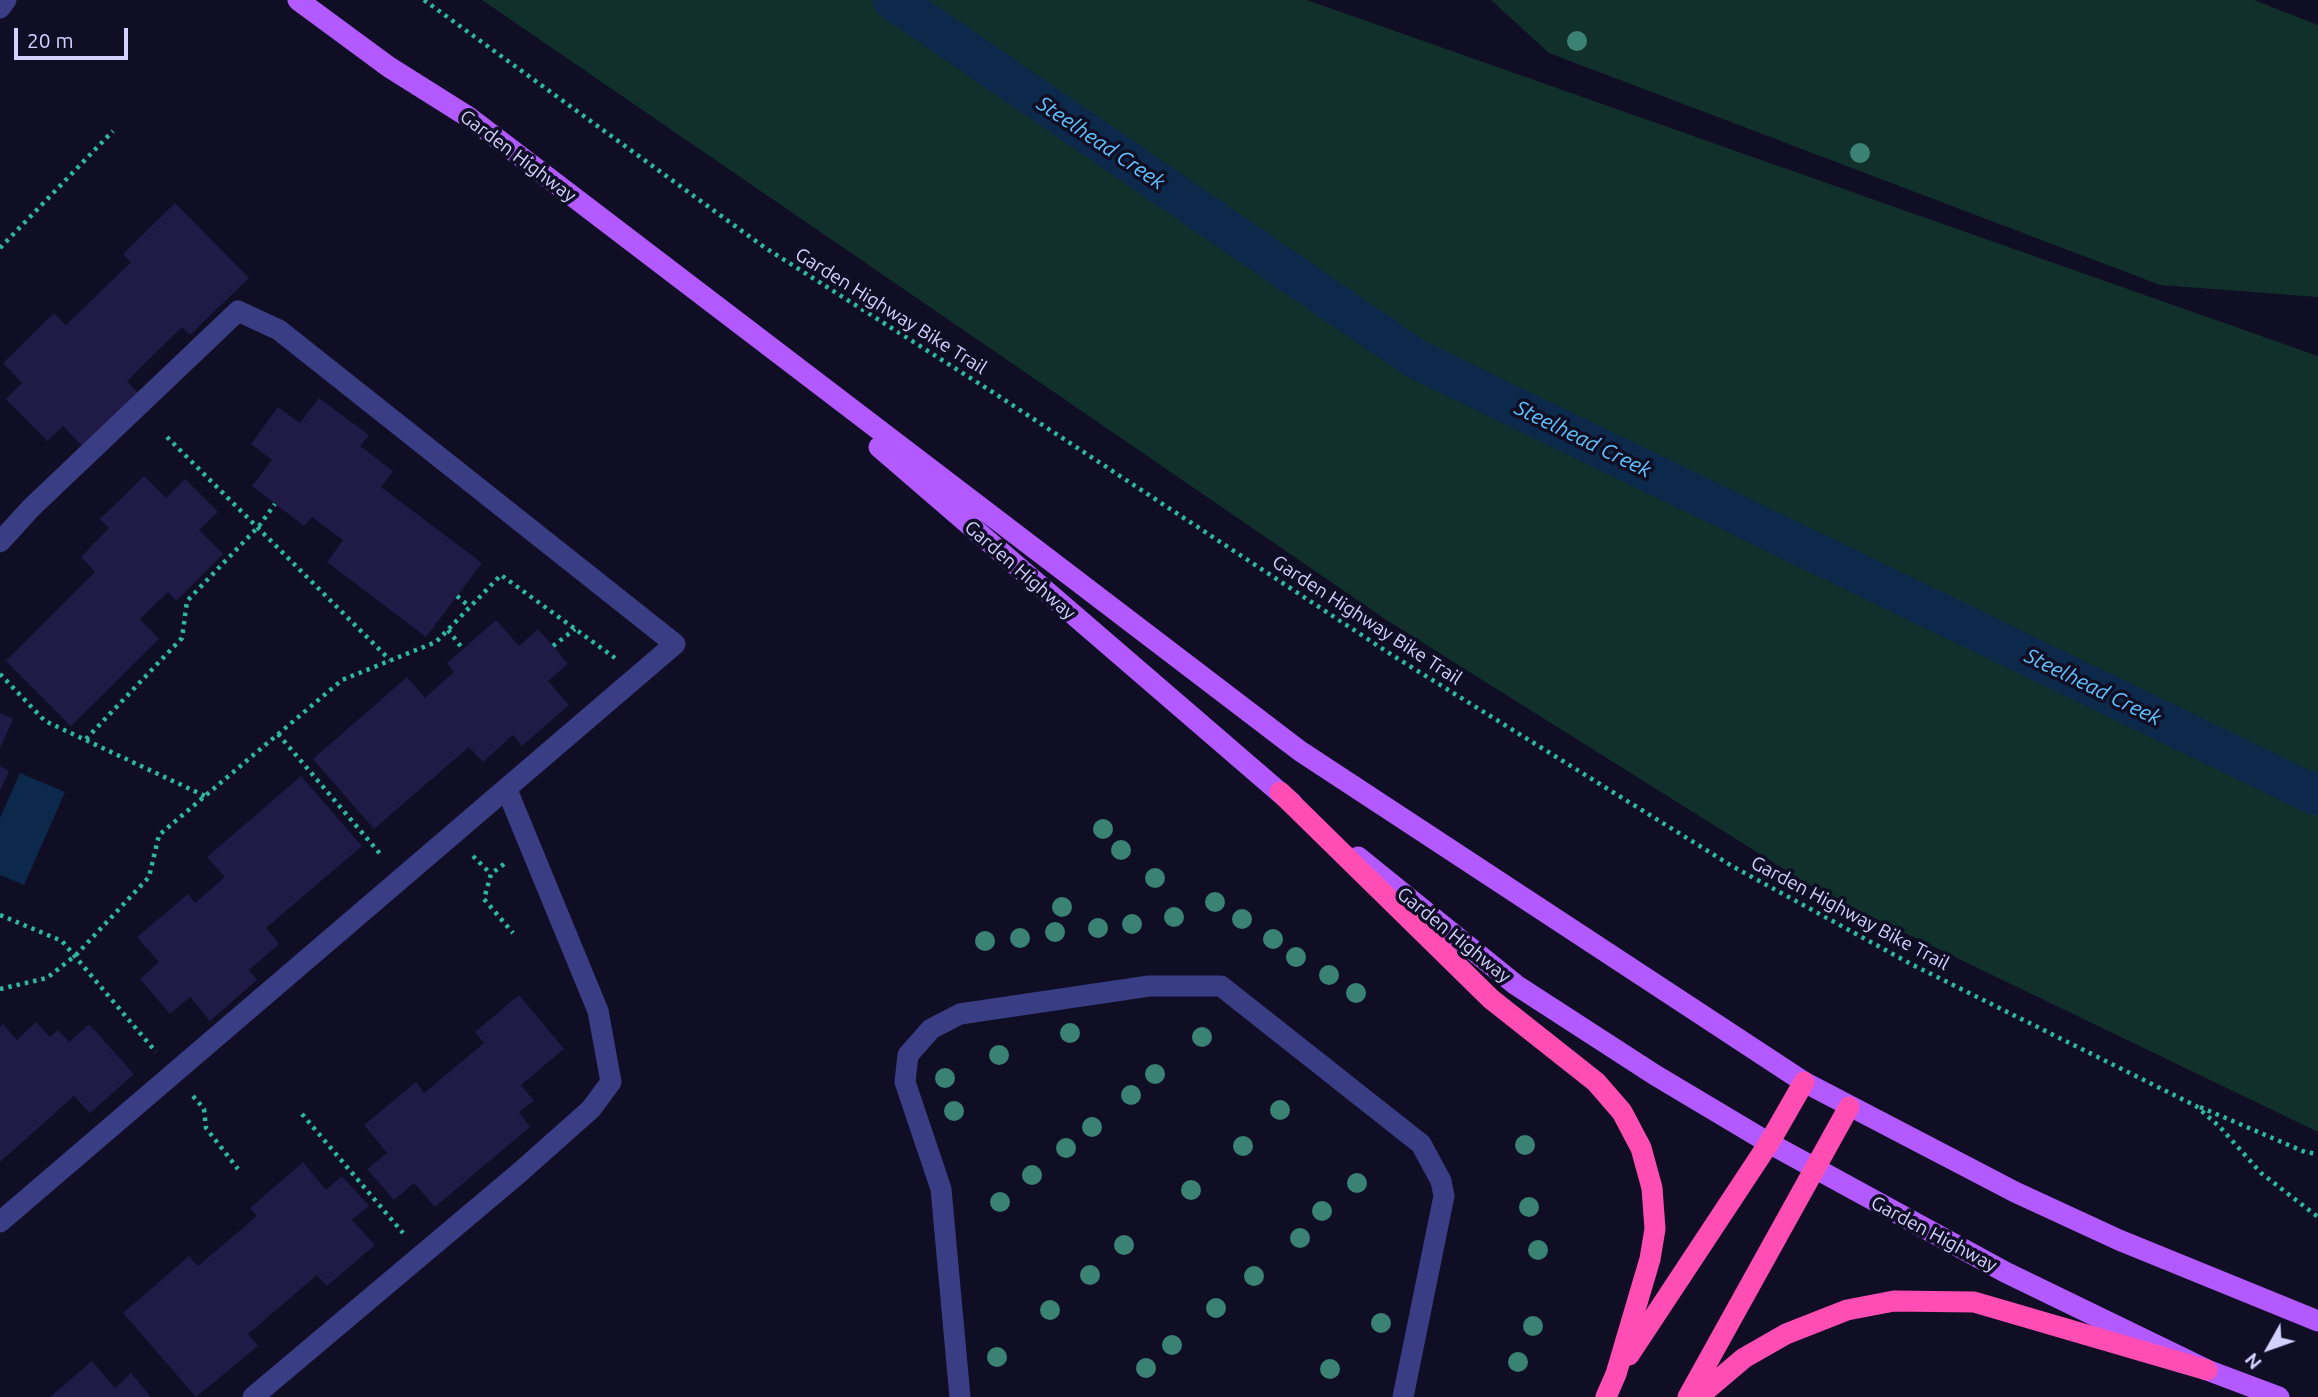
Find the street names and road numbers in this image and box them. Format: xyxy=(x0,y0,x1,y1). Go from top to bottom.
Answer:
street label: Garden Highway xyxy=(455,105,581,207)
street label: Garden Highway Bike Trail xyxy=(791,243,991,379)
street label: Garden Highway xyxy=(960,516,1080,624)
street label: Garden Highway Bike Trail xyxy=(1268,550,1466,690)
street label: Garden Highway Bike Trail xyxy=(1747,851,1953,975)
street label: Garden Highway xyxy=(1393,882,1515,988)
street label: Garden Highway xyxy=(1867,1191,2001,1277)

